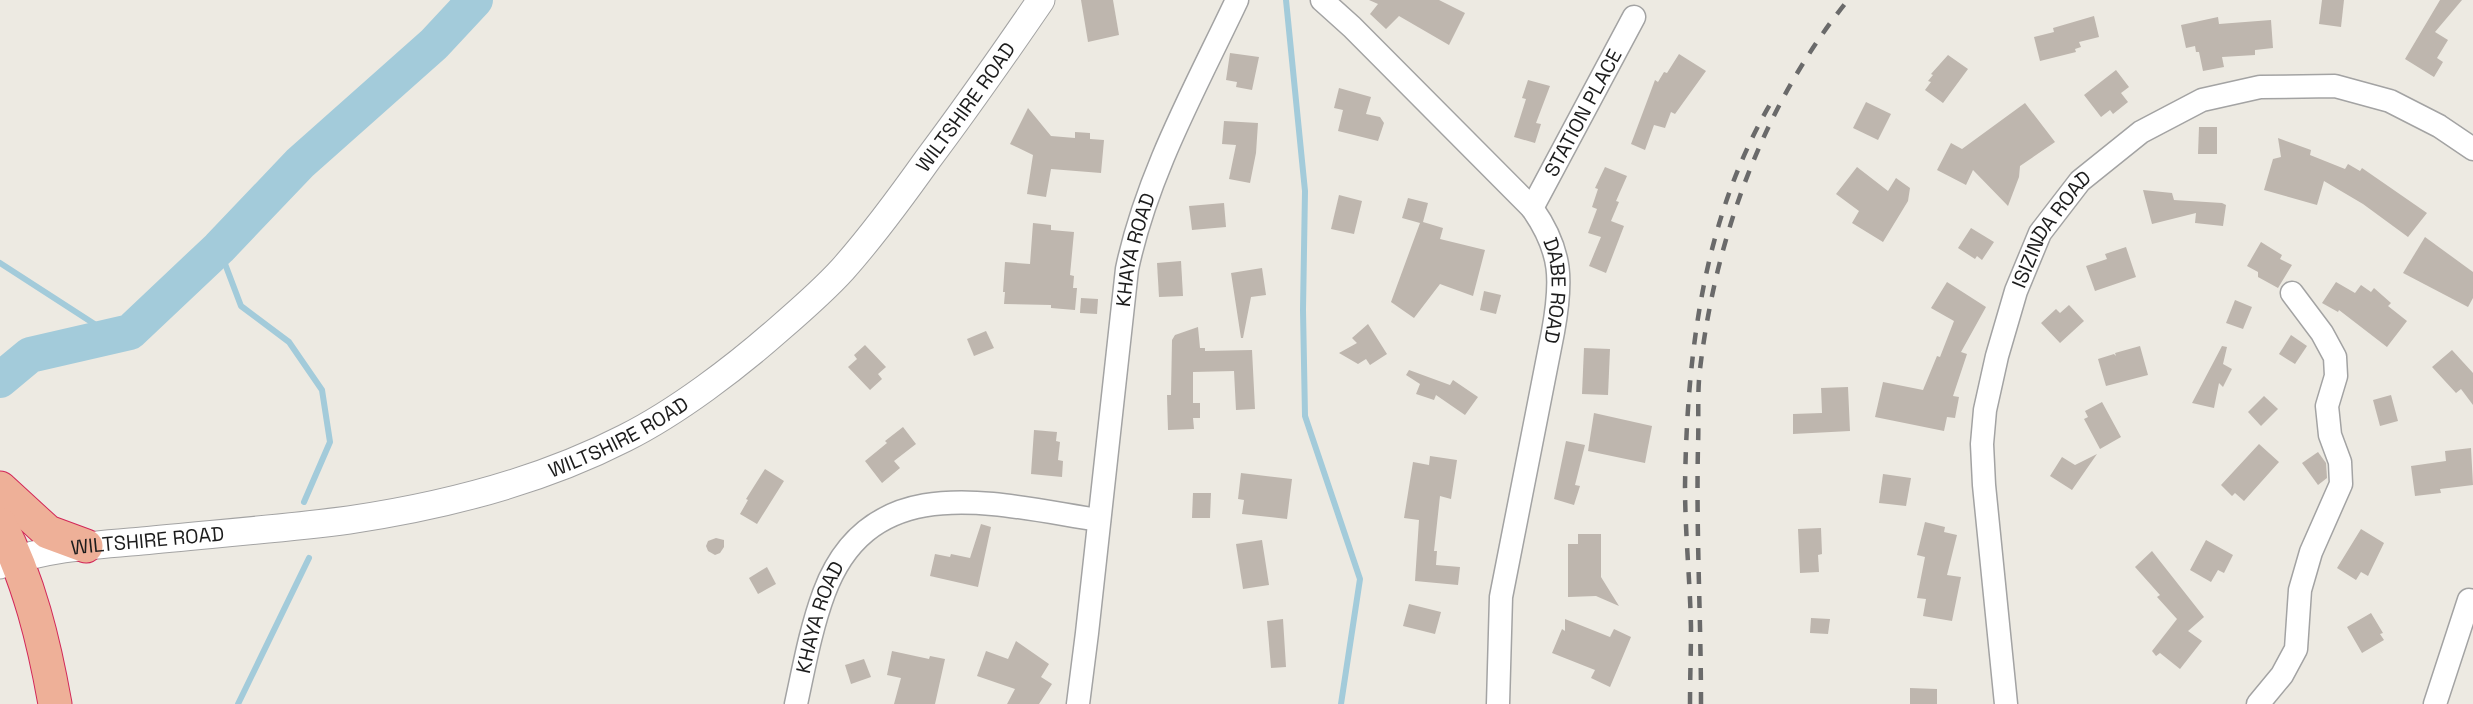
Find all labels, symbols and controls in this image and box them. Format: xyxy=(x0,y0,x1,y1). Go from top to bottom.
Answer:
street label: WILTSHIRE ROAD xyxy=(910,37,1021,177)
street label: STATION PLACE xyxy=(1538,44,1628,181)
street label: ISIZINDA ROAD xyxy=(2006,164,2096,292)
street label: KHAYA ROAD xyxy=(1110,189,1161,308)
street label: DABE ROAD xyxy=(1537,234,1572,346)
street label: WILTSHIRE ROAD xyxy=(545,391,693,483)
street label: WILTSHIRE ROAD xyxy=(69,520,225,561)
street label: KHAYA ROAD xyxy=(790,556,850,676)

